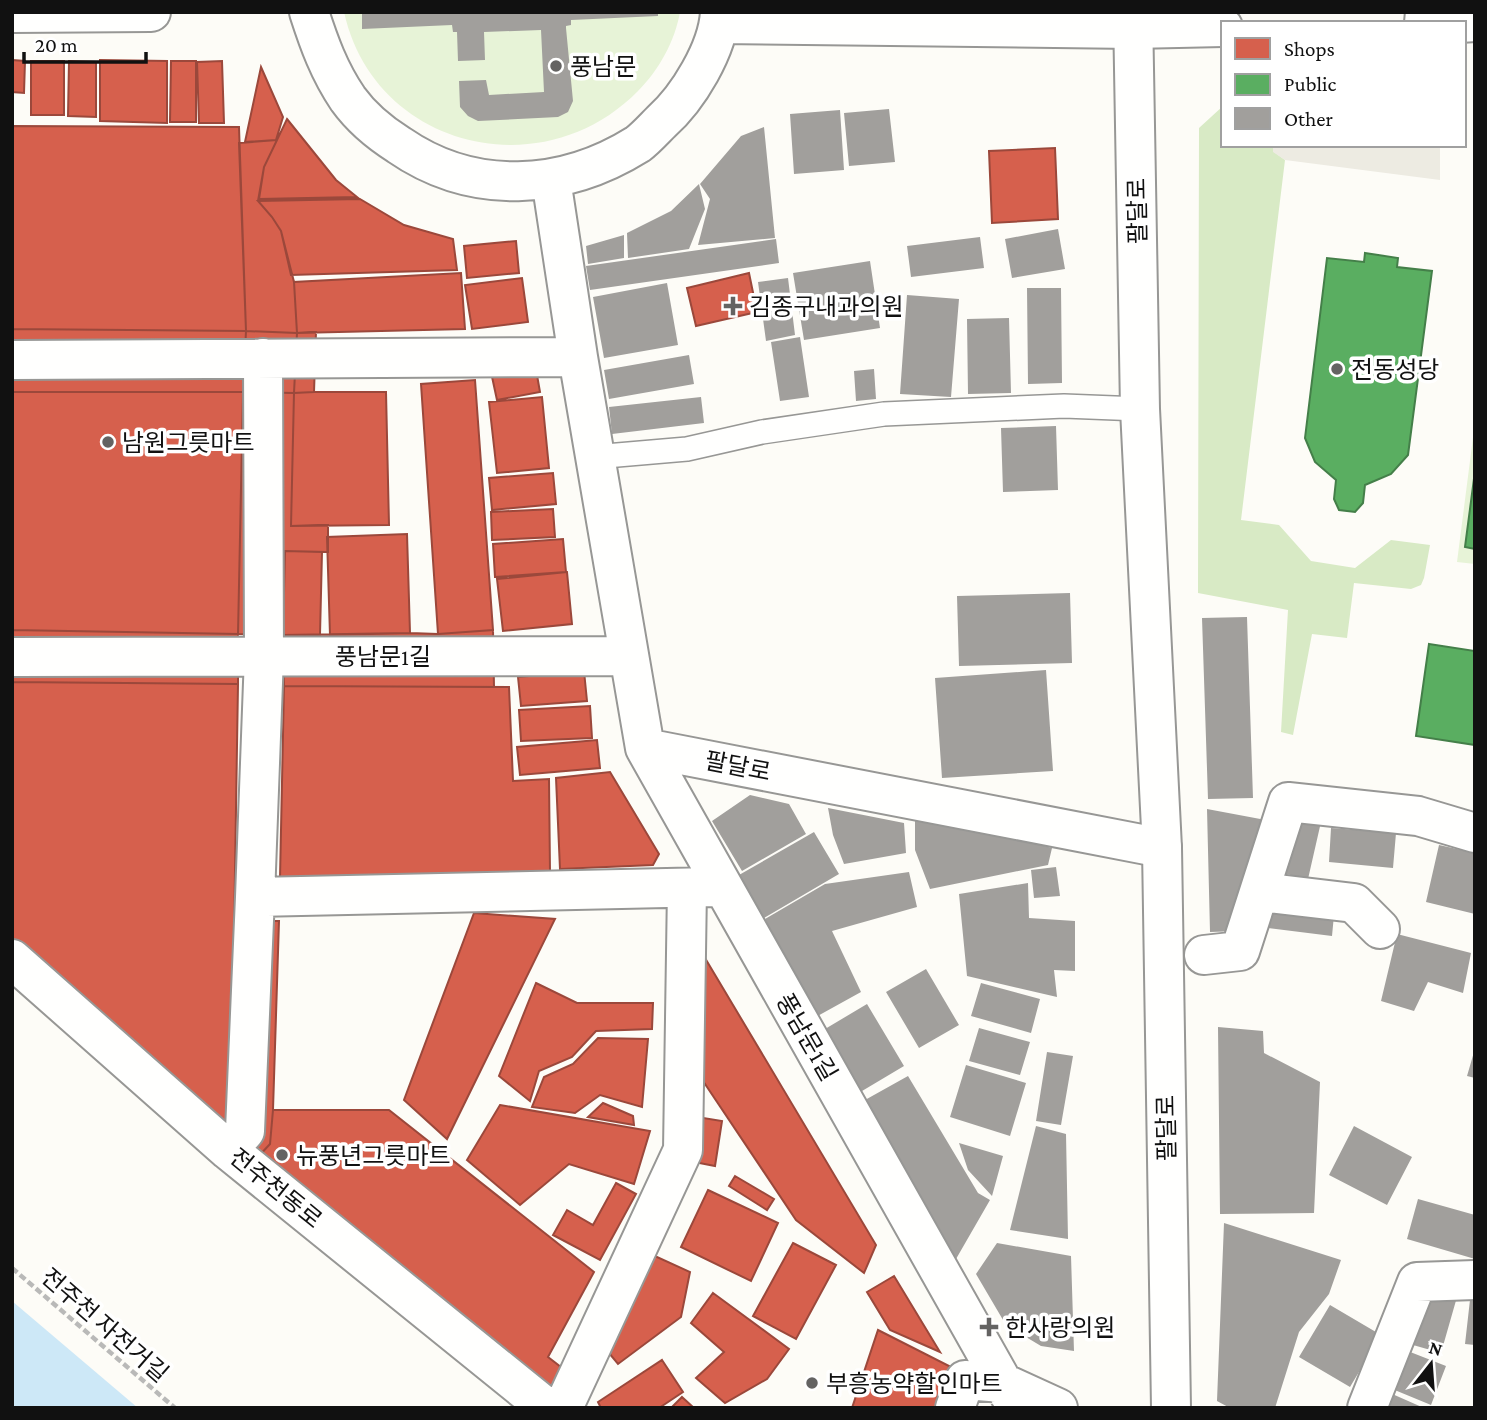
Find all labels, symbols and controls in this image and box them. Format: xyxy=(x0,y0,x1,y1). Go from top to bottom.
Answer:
scale bar xyxy=(24,21,147,65)
legend xyxy=(1221,21,1466,147)
text: 20 m xyxy=(35,33,78,57)
text: Shops xyxy=(1284,37,1335,61)
place label: 풍남문 xyxy=(570,53,636,80)
marker: 풍남문 xyxy=(548,58,564,74)
text: Public xyxy=(1284,72,1336,96)
text: Other xyxy=(1284,107,1334,131)
street label: 팔달로 xyxy=(1123,178,1151,244)
place label: 김종구내과의원 xyxy=(749,293,904,320)
marker: 김종구내과의원 xyxy=(723,296,743,316)
place label: 전동성당 xyxy=(1351,356,1439,383)
marker: 전동성당 xyxy=(1329,361,1345,377)
place label: 남원그릇마트 xyxy=(122,429,254,456)
marker: 남원그릇마트 xyxy=(100,434,116,450)
street label: 풍남문1길 xyxy=(335,643,431,670)
street label: 팔달로 xyxy=(703,746,773,786)
street label: 풍남문1길 xyxy=(771,989,843,1085)
street label: 팔달로 xyxy=(1152,1095,1180,1161)
place label: 뉴풍년그릇마트 xyxy=(296,1142,451,1169)
street label: 전주천동로 xyxy=(225,1143,327,1233)
marker: 뉴풍년그릇마트 xyxy=(274,1147,290,1163)
street label: 전주천 자전거길 xyxy=(36,1263,174,1387)
place label: 한사랑의원 xyxy=(1005,1314,1115,1341)
marker: 한사랑의원 xyxy=(979,1317,999,1337)
north arrow xyxy=(1396,1329,1466,1399)
text: N xyxy=(1427,1336,1445,1360)
place label: 부흥농약할인마트 xyxy=(826,1370,1003,1397)
marker: 부흥농약할인마트 xyxy=(804,1375,820,1391)

